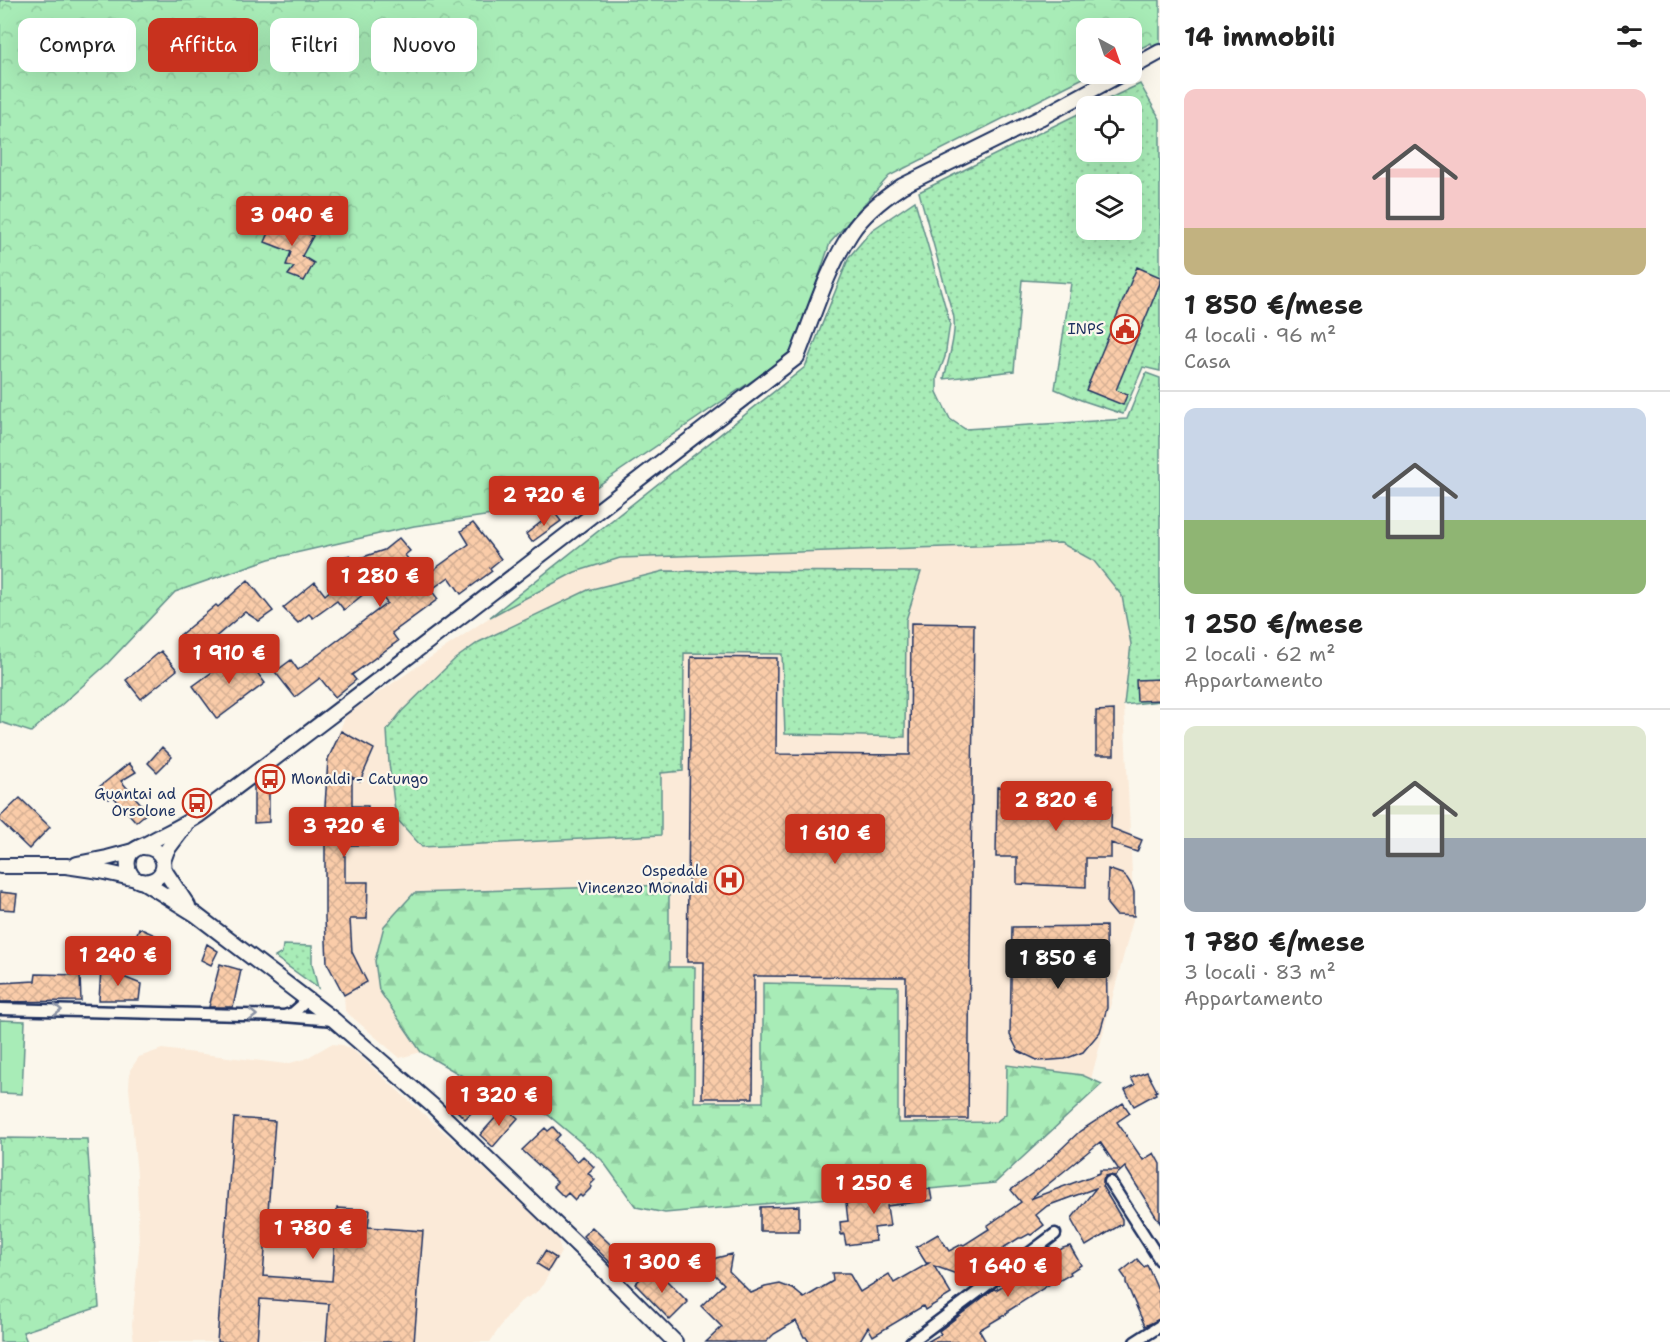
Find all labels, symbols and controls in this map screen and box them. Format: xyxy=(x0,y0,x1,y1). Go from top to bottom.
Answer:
chip: Compra xyxy=(18,18,136,72)
chip: Affitta xyxy=(148,18,258,72)
chip: Filtri xyxy=(270,18,359,72)
chip: Nuovo xyxy=(371,18,477,72)
north arrow xyxy=(1076,18,1142,84)
map controls xyxy=(1076,18,1142,240)
text: 14 immobili xyxy=(1184,19,1335,54)
icon: filters xyxy=(1613,20,1646,53)
button: locate xyxy=(1076,96,1142,162)
icon: home xyxy=(1361,128,1469,236)
button: layers xyxy=(1076,174,1142,240)
pin: 3 040 € xyxy=(237,196,347,247)
text: 3 040 € xyxy=(250,202,334,228)
text: 1 850 €/mese xyxy=(1184,287,1363,322)
public building icon: INPS xyxy=(1109,313,1141,345)
place label: INPS xyxy=(1067,319,1104,339)
text: 4 locali · 96 m² xyxy=(1184,322,1336,348)
text: Casa xyxy=(1184,348,1230,374)
icon: home xyxy=(1361,447,1469,555)
pin: 2 720 € xyxy=(489,476,599,527)
text: 2 720 € xyxy=(503,482,585,508)
pin: 1 280 € xyxy=(325,557,435,608)
text: 1 280 € xyxy=(341,563,419,589)
text: 1 250 €/mese xyxy=(1184,606,1363,641)
pin: 1 910 € xyxy=(174,634,284,685)
text: 1 910 € xyxy=(193,640,265,666)
text: 2 locali · 62 m² xyxy=(1184,641,1336,667)
text: Appartamento xyxy=(1184,667,1323,693)
bus stop icon: Monaldi - Catungo xyxy=(254,763,286,795)
icon: home xyxy=(1361,765,1469,873)
place label: Monaldi - Catungo xyxy=(291,769,428,789)
pin: 2 820 € xyxy=(1001,781,1111,832)
place label: Guantai ad Orsolone xyxy=(94,784,176,821)
bus stop icon: Guantai ad Orsolone xyxy=(181,787,213,819)
text: 2 820 € xyxy=(1014,787,1098,813)
pin: 3 720 € xyxy=(289,807,399,858)
text: 3 720 € xyxy=(303,813,385,839)
pin: 1 610 € xyxy=(780,814,890,865)
text: 1 610 € xyxy=(799,820,871,846)
place label: Ospedale Vincenzo Monaldi xyxy=(578,861,708,898)
hospital icon: Ospedale Vincenzo Monaldi xyxy=(713,864,745,896)
text: 1 780 €/mese xyxy=(1184,924,1365,959)
pin: 1 240 € xyxy=(63,936,173,987)
pin: 1 850 € xyxy=(1003,939,1113,990)
text: 1 240 € xyxy=(79,942,157,968)
text: 1 850 € xyxy=(1019,945,1097,971)
text: 3 locali · 83 m² xyxy=(1184,959,1336,985)
text: Appartamento xyxy=(1184,985,1323,1011)
one-way arrow xyxy=(54,1004,63,1016)
one-way arrow xyxy=(249,1009,258,1021)
pin: 1 320 € xyxy=(444,1076,554,1127)
text: 1 320 € xyxy=(460,1082,538,1108)
pin: 1 250 € xyxy=(819,1164,929,1215)
text: 1 250 € xyxy=(835,1170,913,1196)
pin: 1 780 € xyxy=(258,1209,368,1260)
text: 1 780 € xyxy=(274,1215,352,1241)
pin: 1 300 € xyxy=(607,1243,717,1294)
pin: 1 640 € xyxy=(953,1247,1063,1298)
text: 1 300 € xyxy=(623,1249,701,1275)
text: 1 640 € xyxy=(969,1253,1047,1279)

